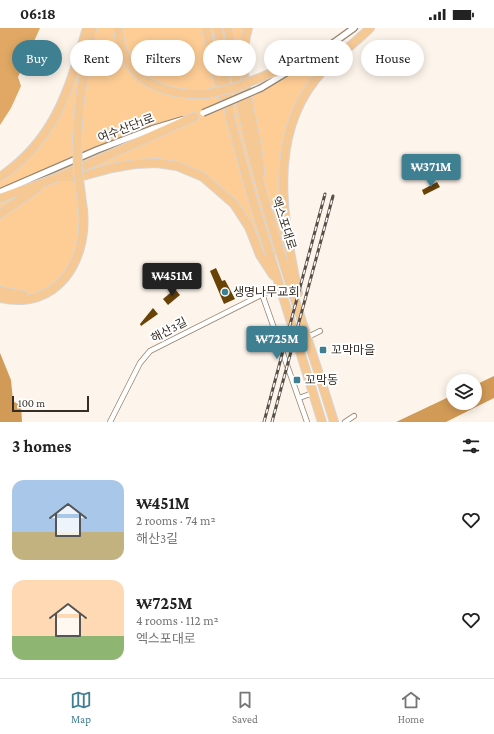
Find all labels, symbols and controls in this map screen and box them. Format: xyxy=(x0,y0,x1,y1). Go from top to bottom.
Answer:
text: 06:18 xyxy=(20,6,56,22)
chip: Buy xyxy=(12,40,62,76)
chip: Rent xyxy=(70,40,123,76)
chip: Filters xyxy=(131,40,195,76)
chip: New xyxy=(203,40,256,76)
chip: Apartment xyxy=(264,40,353,76)
chip: House xyxy=(361,40,424,76)
street label: 여수산단1로 xyxy=(96,111,156,145)
pin: ₩371M xyxy=(403,154,459,188)
text: ₩371M xyxy=(411,159,451,174)
street label: 엑스포대로 xyxy=(269,195,299,251)
pin: ₩451M xyxy=(144,263,200,297)
text: ₩451M xyxy=(151,268,193,283)
place label: 생명나무교회 xyxy=(233,285,299,299)
marker: 생명나무교회 xyxy=(220,287,230,297)
street label: 해산3길 xyxy=(149,315,189,345)
pin: ₩725M xyxy=(249,326,305,360)
text: ₩725M xyxy=(255,331,299,346)
place label: 꼬막마을 xyxy=(331,343,375,357)
marker: 꼬막마을 xyxy=(318,345,328,355)
place label: 꼬막동 xyxy=(305,373,338,387)
map controls xyxy=(446,374,482,410)
button: layers xyxy=(446,374,482,410)
marker: 꼬막동 xyxy=(292,375,302,385)
scale bar xyxy=(12,394,89,413)
text: 100 m xyxy=(18,397,45,409)
icon: filters xyxy=(460,435,482,457)
text: 3 homes xyxy=(12,437,71,456)
text: ₩451M xyxy=(136,494,190,513)
icon: home xyxy=(44,496,92,544)
icon: heart xyxy=(460,509,482,531)
text: 2 rooms · 74 m² xyxy=(136,513,216,528)
text: 해산3길 xyxy=(136,531,178,546)
text: ₩725M xyxy=(136,594,192,613)
icon: home xyxy=(44,596,92,644)
icon: heart xyxy=(460,609,482,631)
text: 4 rooms · 112 m² xyxy=(136,613,219,628)
text: 엑스포대로 xyxy=(136,631,196,646)
tab: Map xyxy=(70,689,92,725)
tab: Saved xyxy=(232,689,258,725)
tab: Home xyxy=(398,689,424,725)

